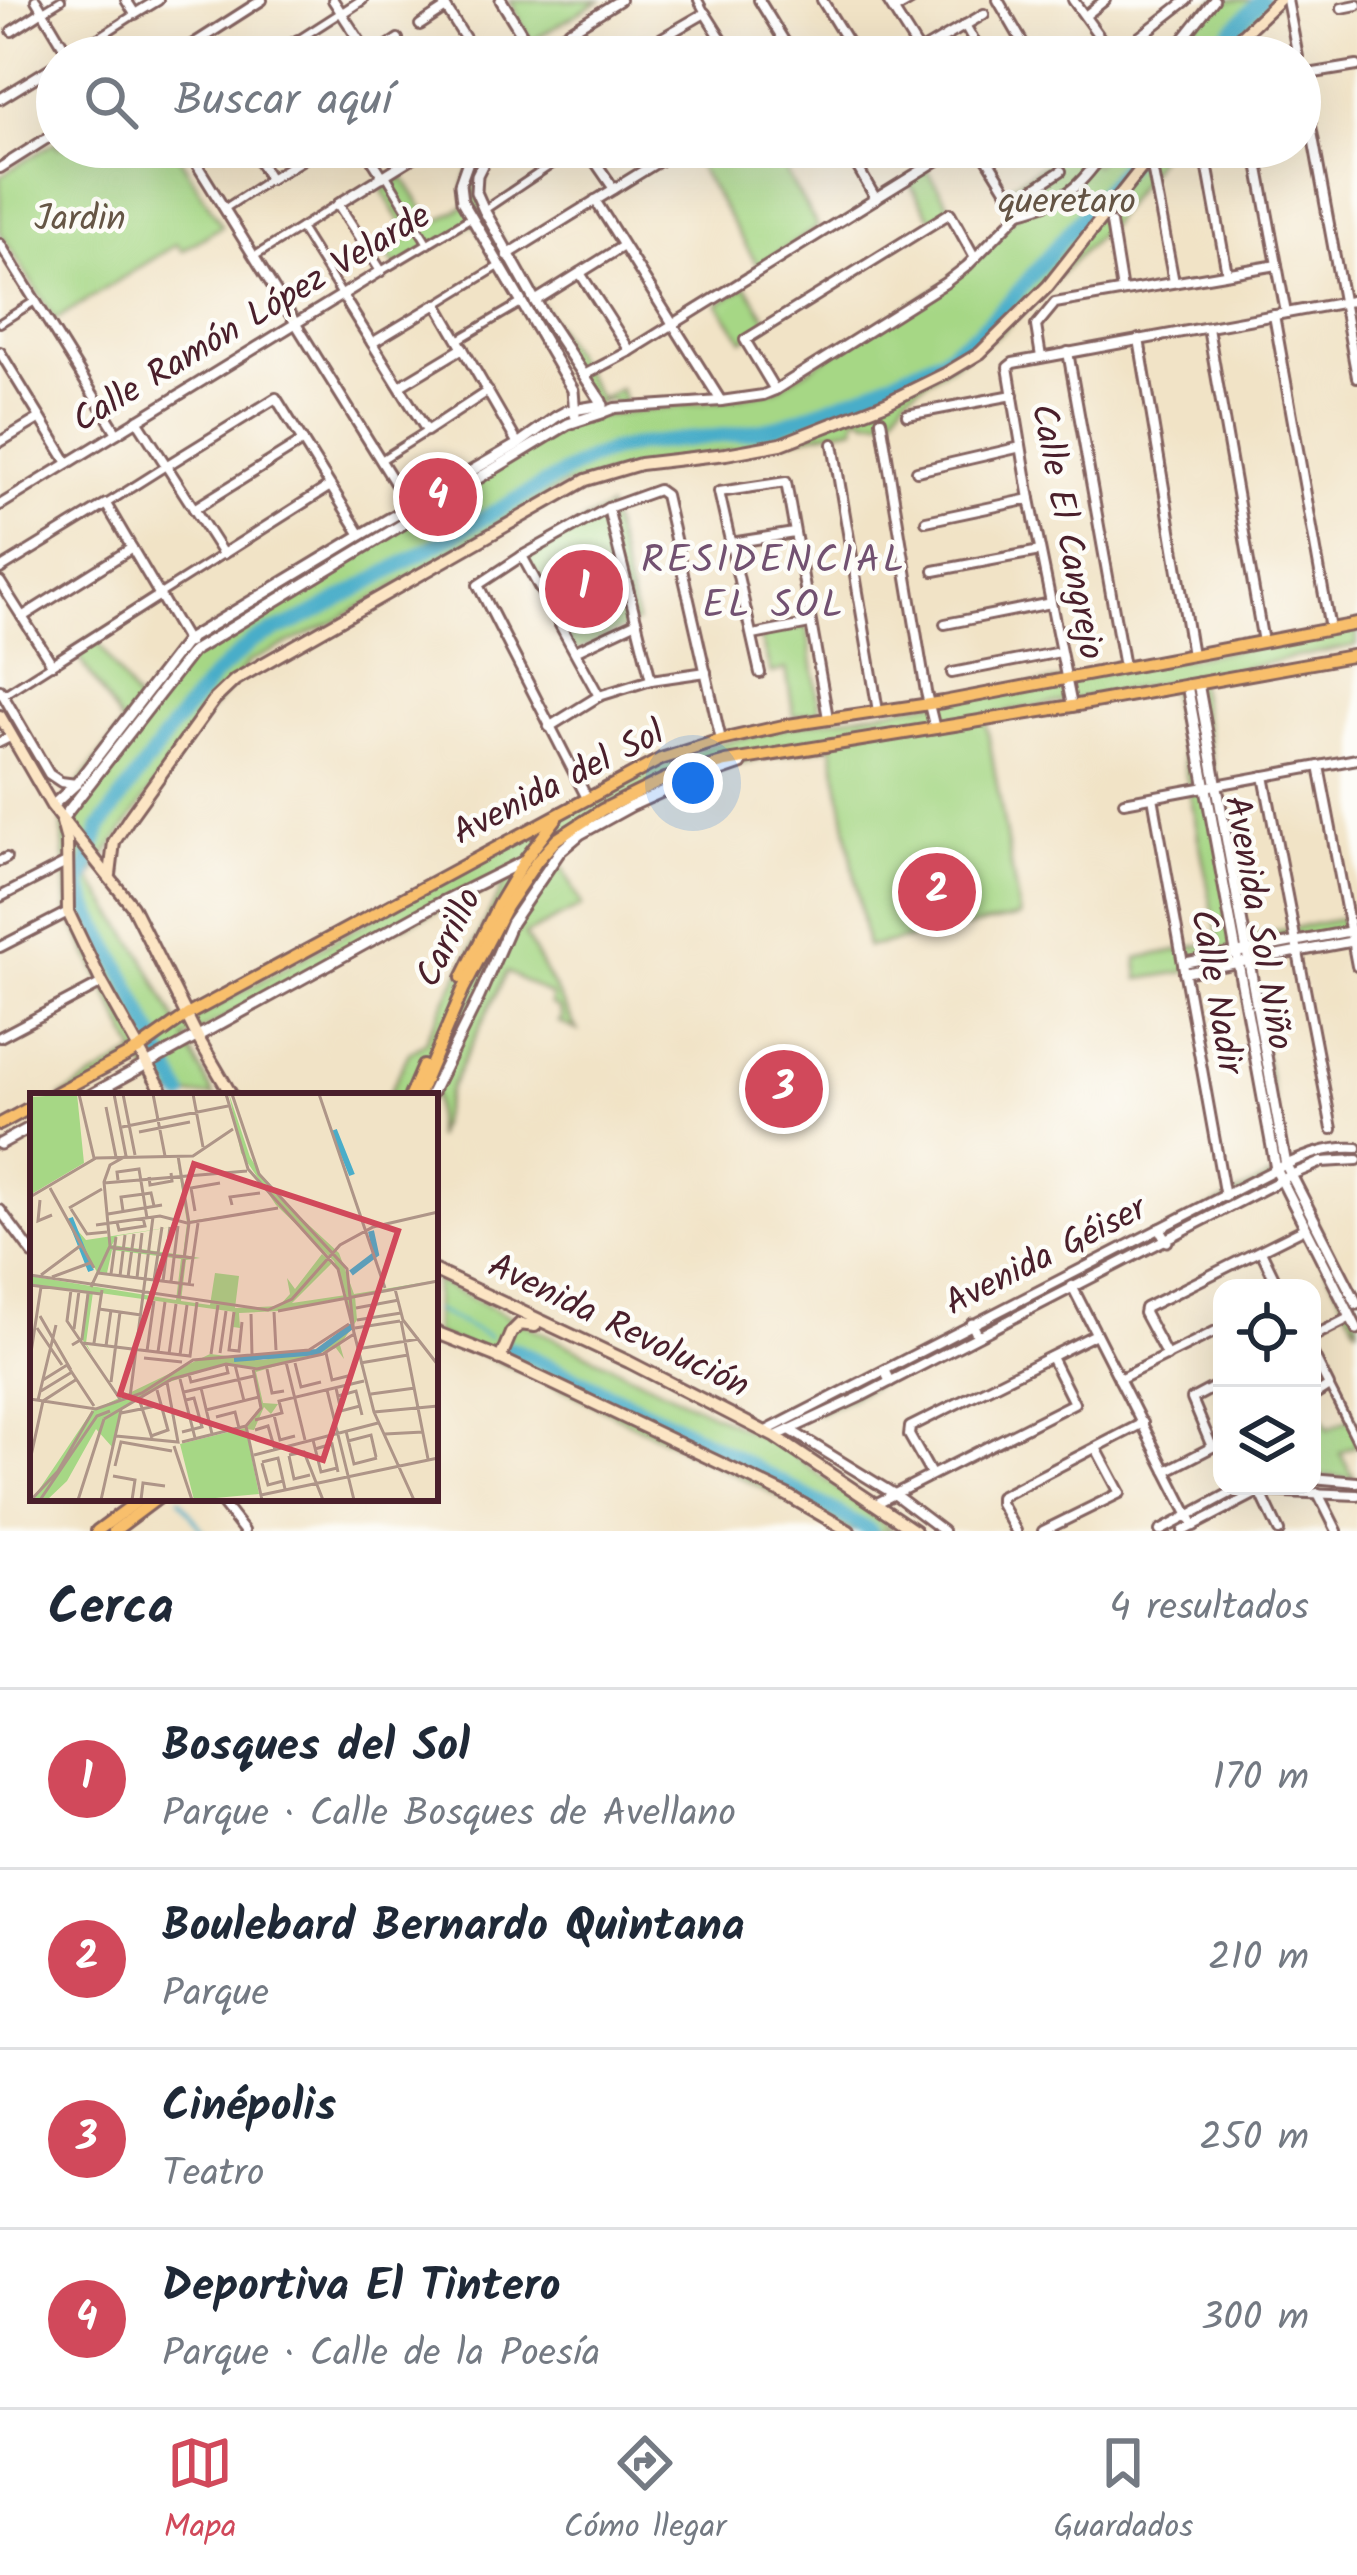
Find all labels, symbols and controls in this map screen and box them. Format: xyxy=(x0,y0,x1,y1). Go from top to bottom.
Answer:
search box xyxy=(36,36,1321,168)
text: Buscar aquí xyxy=(174,66,392,138)
icon: search xyxy=(78,69,144,135)
park label: queretaro xyxy=(998,175,1136,232)
street label: Calle Ramón López Velarde xyxy=(62,189,442,449)
park label: Jardin xyxy=(34,192,126,249)
street label: Calle El Cangrejo xyxy=(1013,399,1119,665)
pin: 4 xyxy=(399,452,477,542)
district label: RESIDENCIAL EL SOL xyxy=(641,531,907,638)
pin: 1 xyxy=(545,544,623,634)
street label: Avenida del Sol xyxy=(443,706,675,862)
your location xyxy=(663,753,723,813)
street label: Avenida Sol Niño xyxy=(1207,791,1307,1055)
pin: 2 xyxy=(898,847,976,937)
street label: Carrillo xyxy=(401,878,499,998)
street label: Calle Nadir xyxy=(1172,905,1258,1081)
pin: 3 xyxy=(745,1044,823,1134)
inset map xyxy=(30,1093,438,1501)
street label: Avenida Géiser xyxy=(935,1181,1159,1332)
street label: Avenida Revolución xyxy=(477,1239,759,1415)
map controls xyxy=(1213,1279,1321,1495)
button: locate xyxy=(1213,1279,1321,1387)
button: layers xyxy=(1213,1387,1321,1495)
text: Cerca xyxy=(48,1569,174,1650)
text: 4 resultados xyxy=(1109,1578,1309,1640)
text: Bosques del Sol xyxy=(162,1712,470,1784)
text: 1 xyxy=(81,1748,93,1810)
text: 170 m xyxy=(1213,1748,1309,1810)
text: Parque · Calle Bosques de Avellano xyxy=(162,1784,736,1846)
text: Boulebard Bernardo Quintana xyxy=(162,1892,745,1964)
text: 2 xyxy=(76,1928,98,1990)
text: 210 m xyxy=(1208,1928,1309,1990)
text: Parque xyxy=(162,1964,269,2026)
text: Cinépolis xyxy=(162,2072,336,2144)
text: 3 xyxy=(76,2108,98,2170)
text: 250 m xyxy=(1199,2108,1309,2170)
text: Teatro xyxy=(162,2144,264,2206)
text: Deportiva El Tintero xyxy=(162,2252,560,2324)
text: 4 xyxy=(76,2288,98,2350)
text: 300 m xyxy=(1201,2288,1309,2350)
text: Parque · Calle de la Poesía xyxy=(162,2324,600,2386)
tab: Mapa xyxy=(164,2430,236,2555)
tab: Cómo llegar xyxy=(564,2430,726,2555)
tab: Guardados xyxy=(1053,2430,1193,2555)

